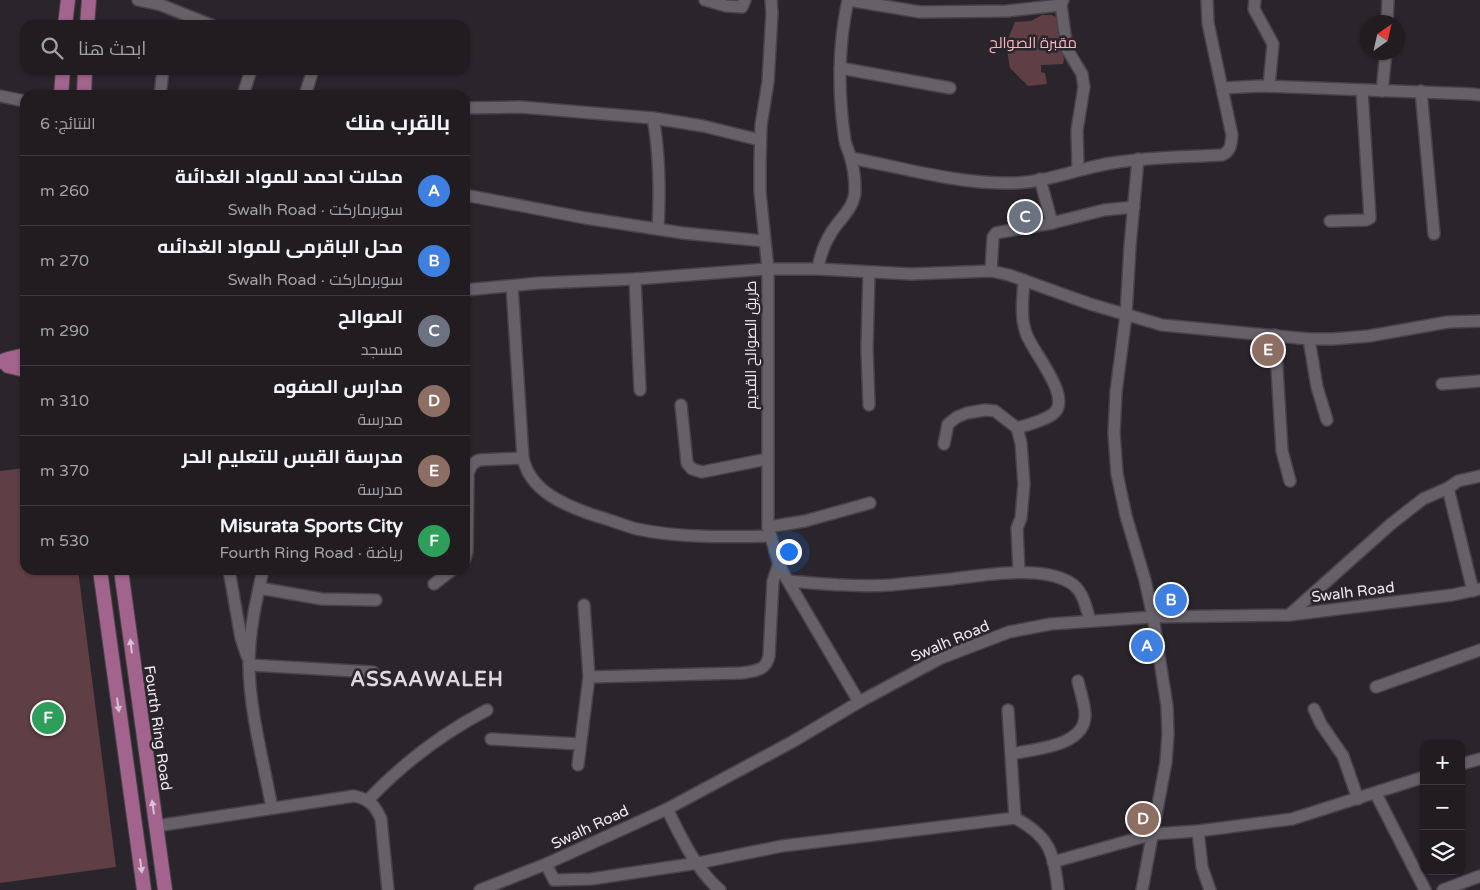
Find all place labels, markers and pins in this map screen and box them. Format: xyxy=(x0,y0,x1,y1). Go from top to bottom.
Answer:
pin: C xyxy=(1009,198,1041,236)
pin: E xyxy=(1252,331,1284,369)
pin: B xyxy=(1155,581,1187,619)
pin: A xyxy=(1131,627,1163,665)
pin: F xyxy=(32,699,64,737)
pin: D xyxy=(1127,800,1159,838)

